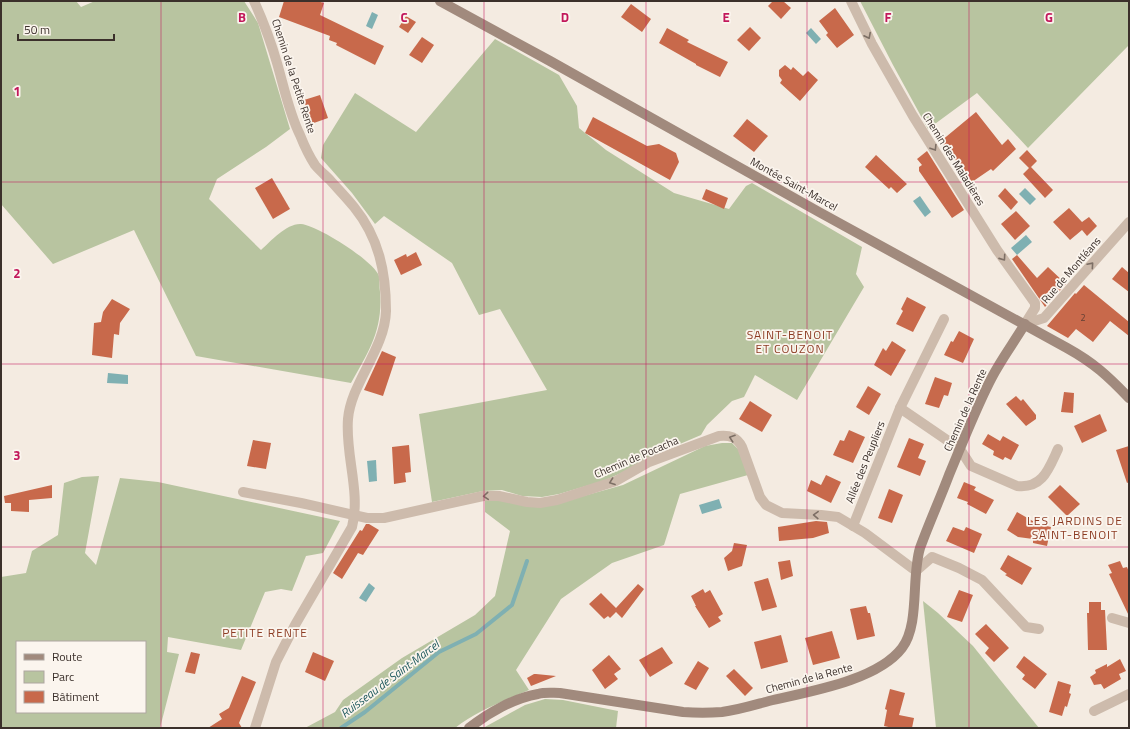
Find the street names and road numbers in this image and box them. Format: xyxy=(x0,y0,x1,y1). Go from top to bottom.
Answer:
street label: Chemin de la Petite Rente xyxy=(268,17,320,136)
street label: Chemin des Maladières xyxy=(919,109,989,209)
street label: Montée Saint-Marcel xyxy=(747,153,841,215)
street label: Rue de Montléans xyxy=(1038,233,1104,307)
street label: Chemin de la Rente xyxy=(940,366,991,454)
street label: Allée des Peupliers xyxy=(841,419,889,505)
street label: Chemin de Pocacha xyxy=(591,432,681,482)
street label: Chemin de la Rente xyxy=(764,659,855,697)

